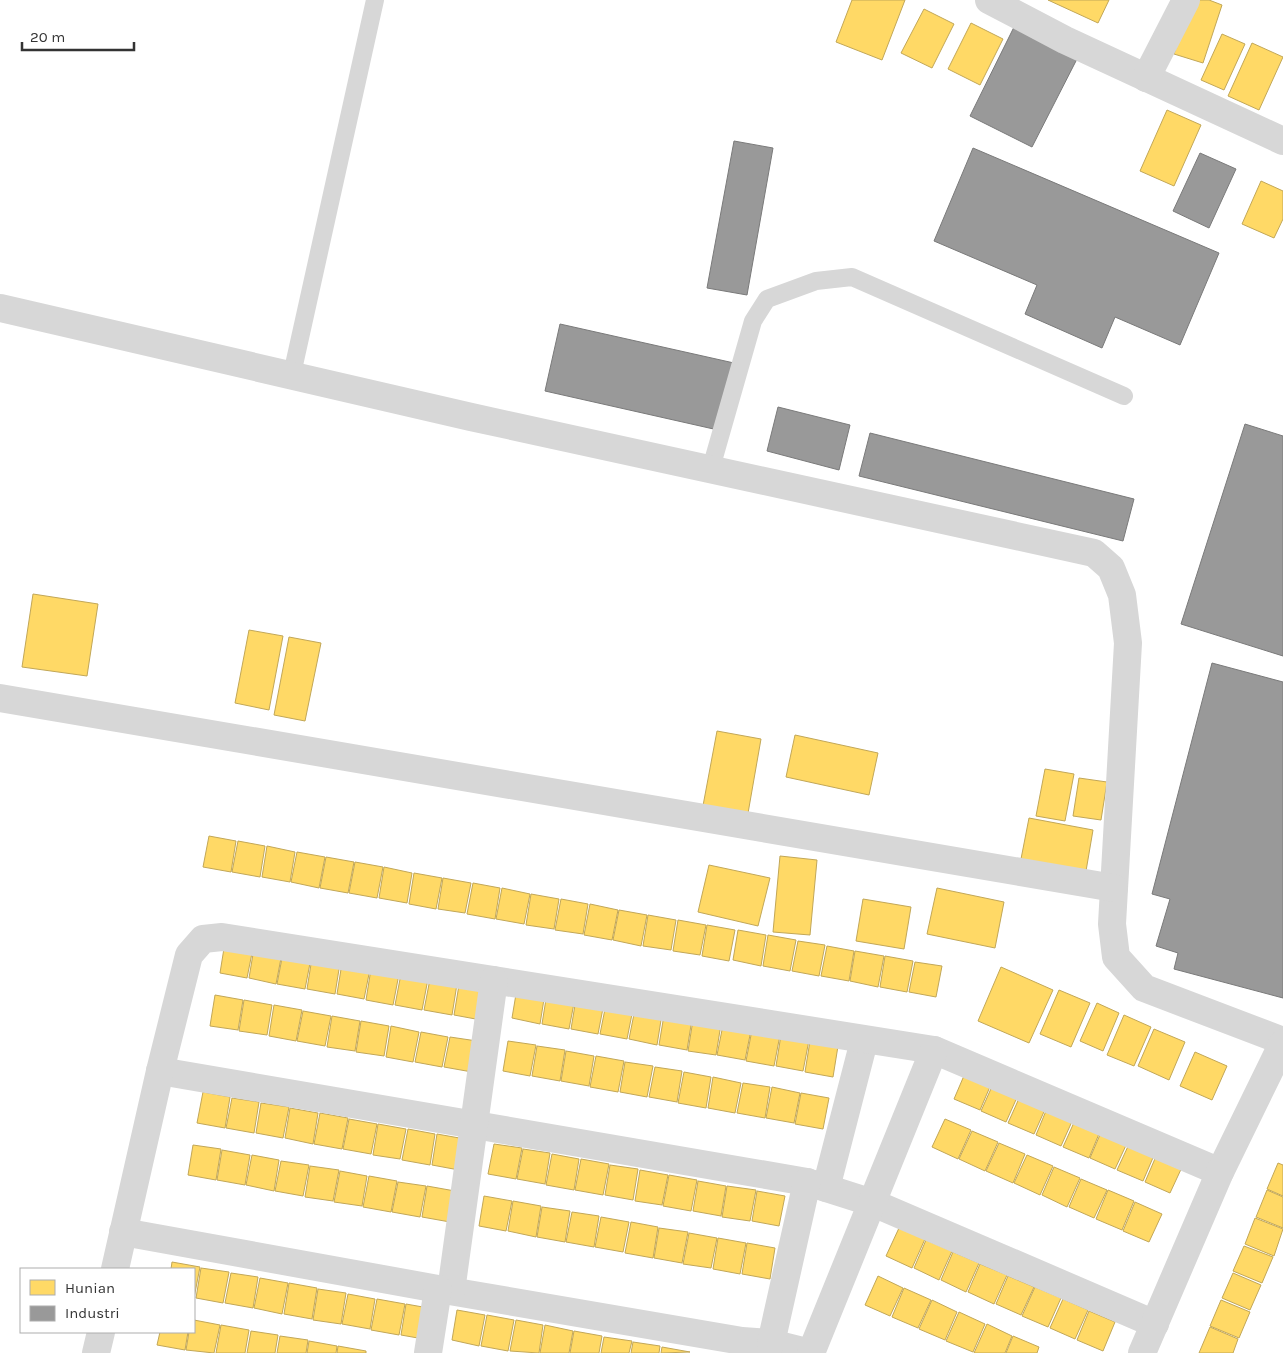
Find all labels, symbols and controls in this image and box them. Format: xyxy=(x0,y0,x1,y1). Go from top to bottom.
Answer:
scale bar xyxy=(22,20,135,52)
text: 20 m xyxy=(30,28,65,46)
legend xyxy=(20,1268,195,1333)
text: Hunian xyxy=(65,1279,115,1297)
text: Industri xyxy=(65,1304,120,1322)

